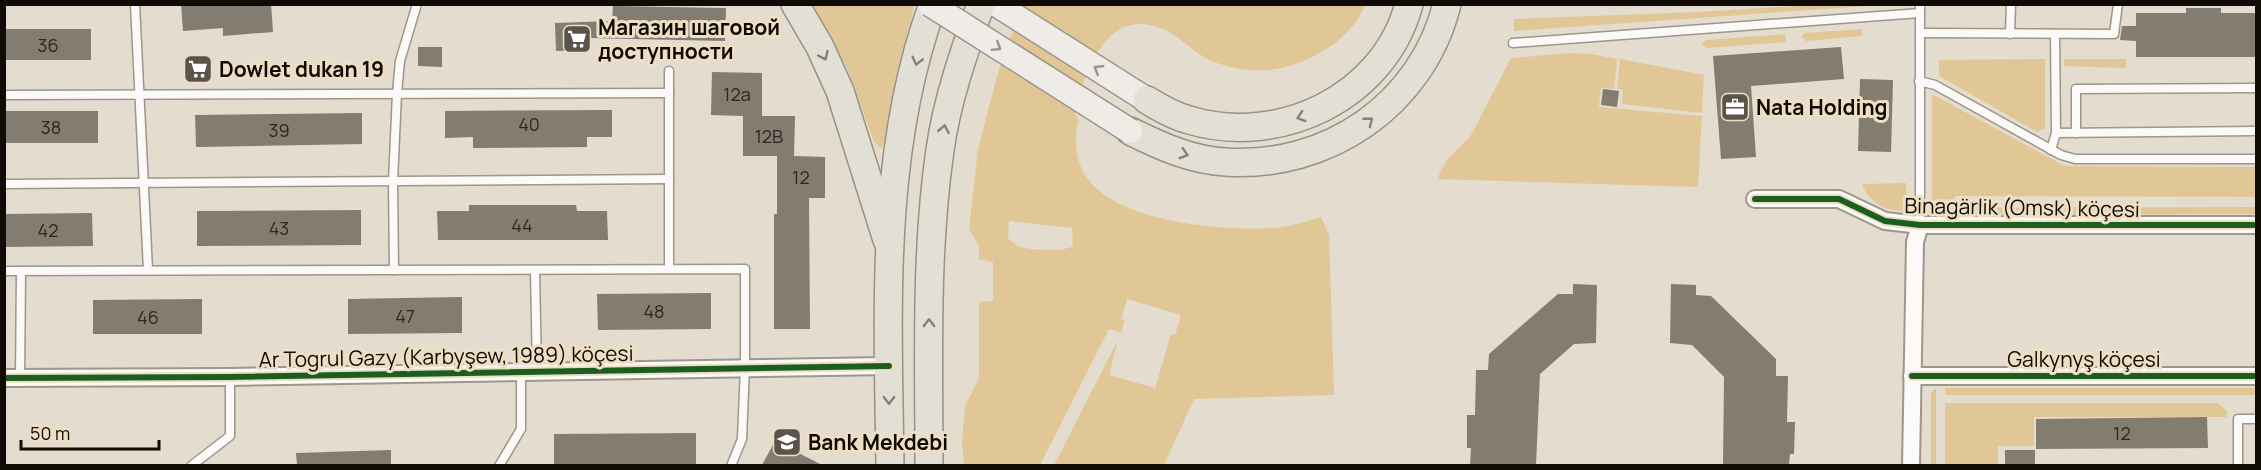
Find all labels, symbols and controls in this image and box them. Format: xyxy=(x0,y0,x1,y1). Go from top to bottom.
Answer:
place label: Магазин шаговой доступности xyxy=(598,13,780,65)
supermarket icon: Магазин шаговой доступности xyxy=(561,23,593,55)
house number: 36 xyxy=(37,33,59,57)
one-way arrow xyxy=(991,40,1002,51)
one-way arrow xyxy=(816,49,828,60)
supermarket icon: Dowlet dukan 19 xyxy=(182,53,214,85)
place label: Dowlet dukan 19 xyxy=(219,55,384,83)
one-way arrow xyxy=(911,55,924,65)
one-way arrow xyxy=(1093,65,1104,76)
house number: 12a xyxy=(723,82,751,106)
office icon: Nata Holding xyxy=(1719,91,1751,123)
place label: Nata Holding xyxy=(1756,93,1888,121)
one-way arrow xyxy=(1296,110,1307,123)
house number: 40 xyxy=(518,112,540,136)
house number: 38 xyxy=(41,115,61,139)
house number: 39 xyxy=(268,118,290,142)
one-way arrow xyxy=(1362,118,1373,129)
house number: 12B xyxy=(755,124,783,148)
one-way arrow xyxy=(937,124,950,134)
one-way arrow xyxy=(1178,147,1189,159)
house number: 12 xyxy=(792,165,810,189)
street label: Binagärlik (Omsk) köçesi xyxy=(1904,191,2140,223)
house number: 44 xyxy=(511,213,533,237)
house number: 43 xyxy=(269,216,289,240)
house number: 42 xyxy=(38,218,58,242)
house number: 48 xyxy=(643,299,665,323)
house number: 47 xyxy=(395,304,415,328)
house number: 46 xyxy=(137,305,159,329)
one-way arrow xyxy=(923,319,935,328)
street label: Ar Togrul Gazy (Karbyşew, 1989) köçesi xyxy=(258,339,634,373)
street label: Galkynyş köçesi xyxy=(2007,345,2161,373)
one-way arrow xyxy=(883,396,895,405)
scale bar xyxy=(21,413,159,451)
text: 50 m xyxy=(30,421,70,445)
house number: 12 xyxy=(2113,421,2131,445)
school or university icon: Bank Mekdebi xyxy=(771,426,803,458)
place label: Bank Mekdebi xyxy=(808,428,948,456)

